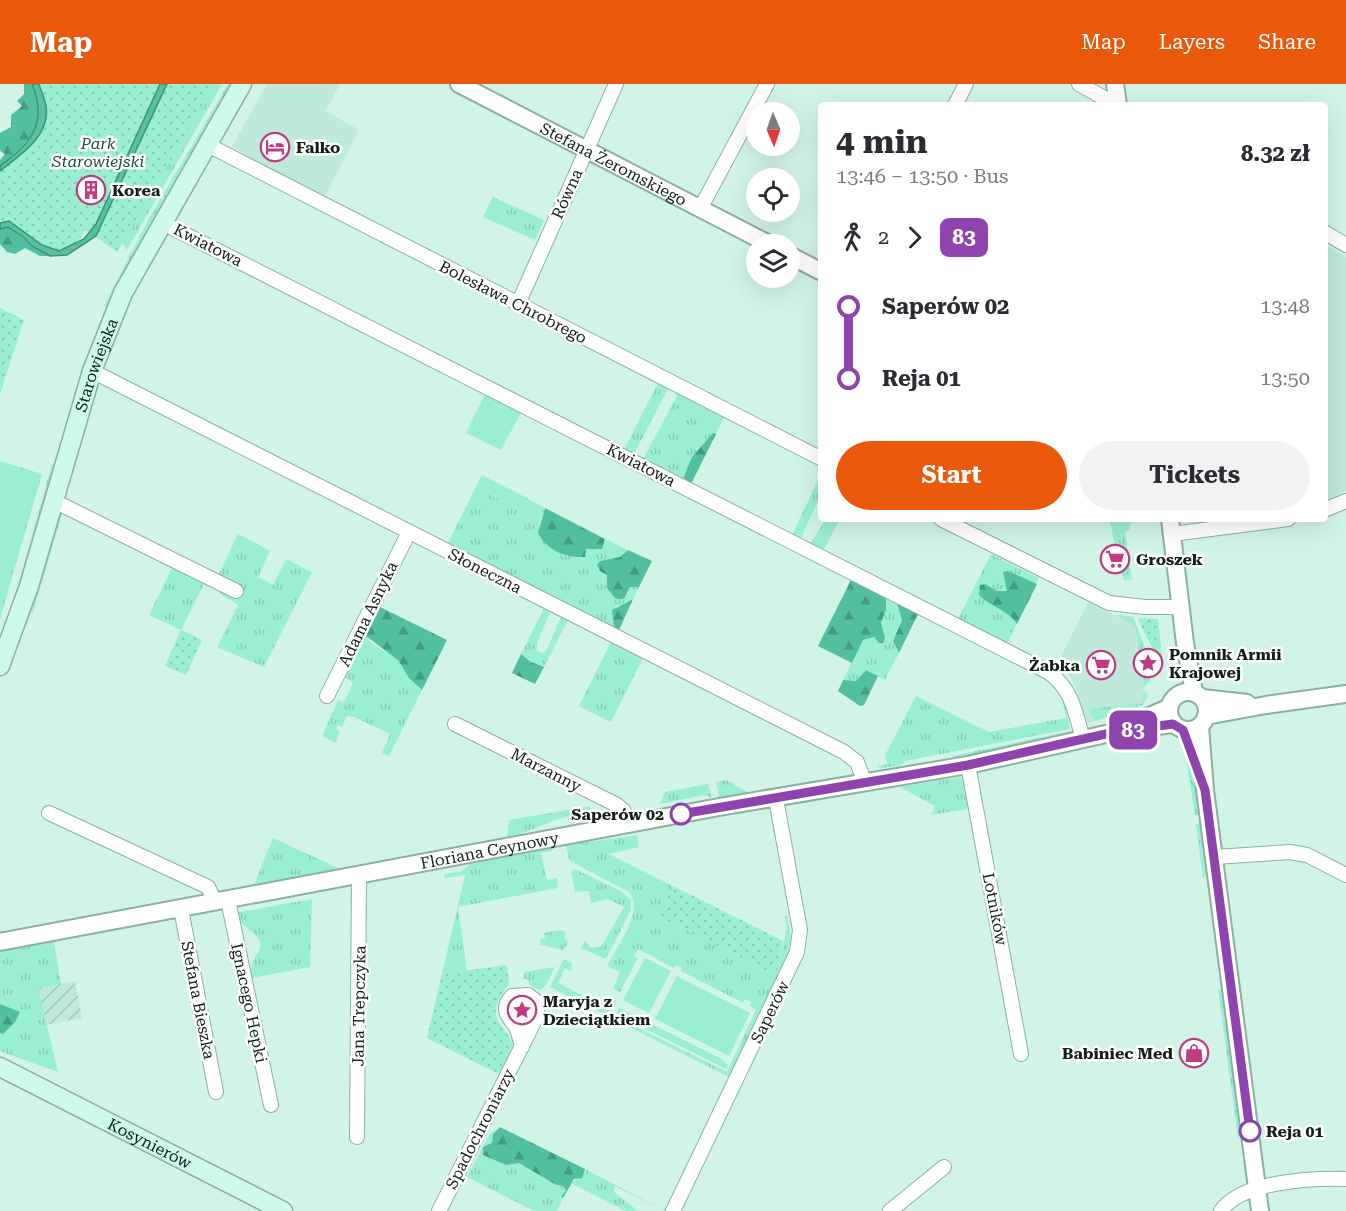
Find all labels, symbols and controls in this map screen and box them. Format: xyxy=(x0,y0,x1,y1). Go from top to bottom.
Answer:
text: Map xyxy=(30,26,92,59)
text: Map xyxy=(1081,30,1126,54)
text: Layers xyxy=(1159,30,1225,54)
text: Share xyxy=(1258,30,1316,54)
north arrow xyxy=(746,102,800,156)
map controls xyxy=(746,102,800,288)
street label: Stefana Żeromskiego xyxy=(537,118,690,209)
text: 4 min xyxy=(836,122,928,161)
hotel icon: Falko xyxy=(259,131,291,163)
park label: Park Starowiejski xyxy=(51,134,144,171)
place label: Falko xyxy=(296,138,340,157)
text: 8.32 zł xyxy=(1241,141,1310,166)
text: 13:46 – 13:50 · Bus xyxy=(836,164,1008,188)
street label: Równa xyxy=(548,166,587,222)
button: locate xyxy=(746,168,800,222)
building icon: Korea xyxy=(75,174,107,206)
place label: Korea xyxy=(112,181,161,200)
street label: Kwiatowa xyxy=(170,220,246,271)
icon: walk xyxy=(836,221,869,254)
icon: forward xyxy=(898,221,931,254)
text: 2 xyxy=(878,225,889,249)
text: 83 xyxy=(952,225,976,249)
button: layers xyxy=(746,234,800,288)
street label: Bolesława Chrobrego xyxy=(436,257,590,348)
text: Saperów 02 xyxy=(882,294,1009,319)
text: 13:48 xyxy=(1260,294,1310,318)
street label: Starowiejska xyxy=(71,315,122,414)
text: Reja 01 xyxy=(882,366,961,391)
text: 13:50 xyxy=(1260,366,1310,390)
street label: Kwiatowa xyxy=(603,440,679,491)
button: Start xyxy=(836,441,1067,510)
button: Tickets xyxy=(1079,441,1310,510)
supermarket icon: Groszek xyxy=(1099,543,1131,575)
street label: Słoneczna xyxy=(445,544,525,598)
place label: Groszek xyxy=(1136,550,1203,569)
street label: Adama Asnyka xyxy=(334,558,402,670)
place label: Pomnik Armii Krajowej xyxy=(1169,645,1282,682)
place icon: Pomnik Armii Krajowej xyxy=(1132,647,1164,679)
supermarket icon: Żabka xyxy=(1085,649,1117,681)
place label: Żabka xyxy=(1029,656,1081,675)
line badge: 83 xyxy=(1106,710,1160,750)
text: 83 xyxy=(1121,718,1145,742)
street label: Marzanny xyxy=(508,744,585,796)
marker: Saperów 02 xyxy=(670,803,692,825)
place label: Saperów 02 xyxy=(571,805,664,824)
street label: Floriana Ceynowy xyxy=(419,828,561,872)
street label: Lotników xyxy=(979,871,1011,948)
street label: Stefana Bieszka xyxy=(177,939,219,1061)
street label: Ignacego Hepki xyxy=(227,941,271,1065)
street label: Jana Trepczyka xyxy=(348,945,370,1067)
street label: Saperów xyxy=(747,977,794,1046)
place label: Maryja z Dzieciątkiem xyxy=(543,992,651,1029)
place icon: Maryja z Dzieciątkiem xyxy=(506,994,538,1026)
shop icon: Babiniec Med xyxy=(1178,1037,1210,1069)
place label: Babiniec Med xyxy=(1062,1044,1173,1063)
street label: Spadochroniarzy xyxy=(442,1065,519,1192)
street label: Kosynierów xyxy=(105,1114,195,1173)
marker: Reja 01 xyxy=(1239,1120,1261,1142)
place label: Reja 01 xyxy=(1266,1122,1323,1141)

